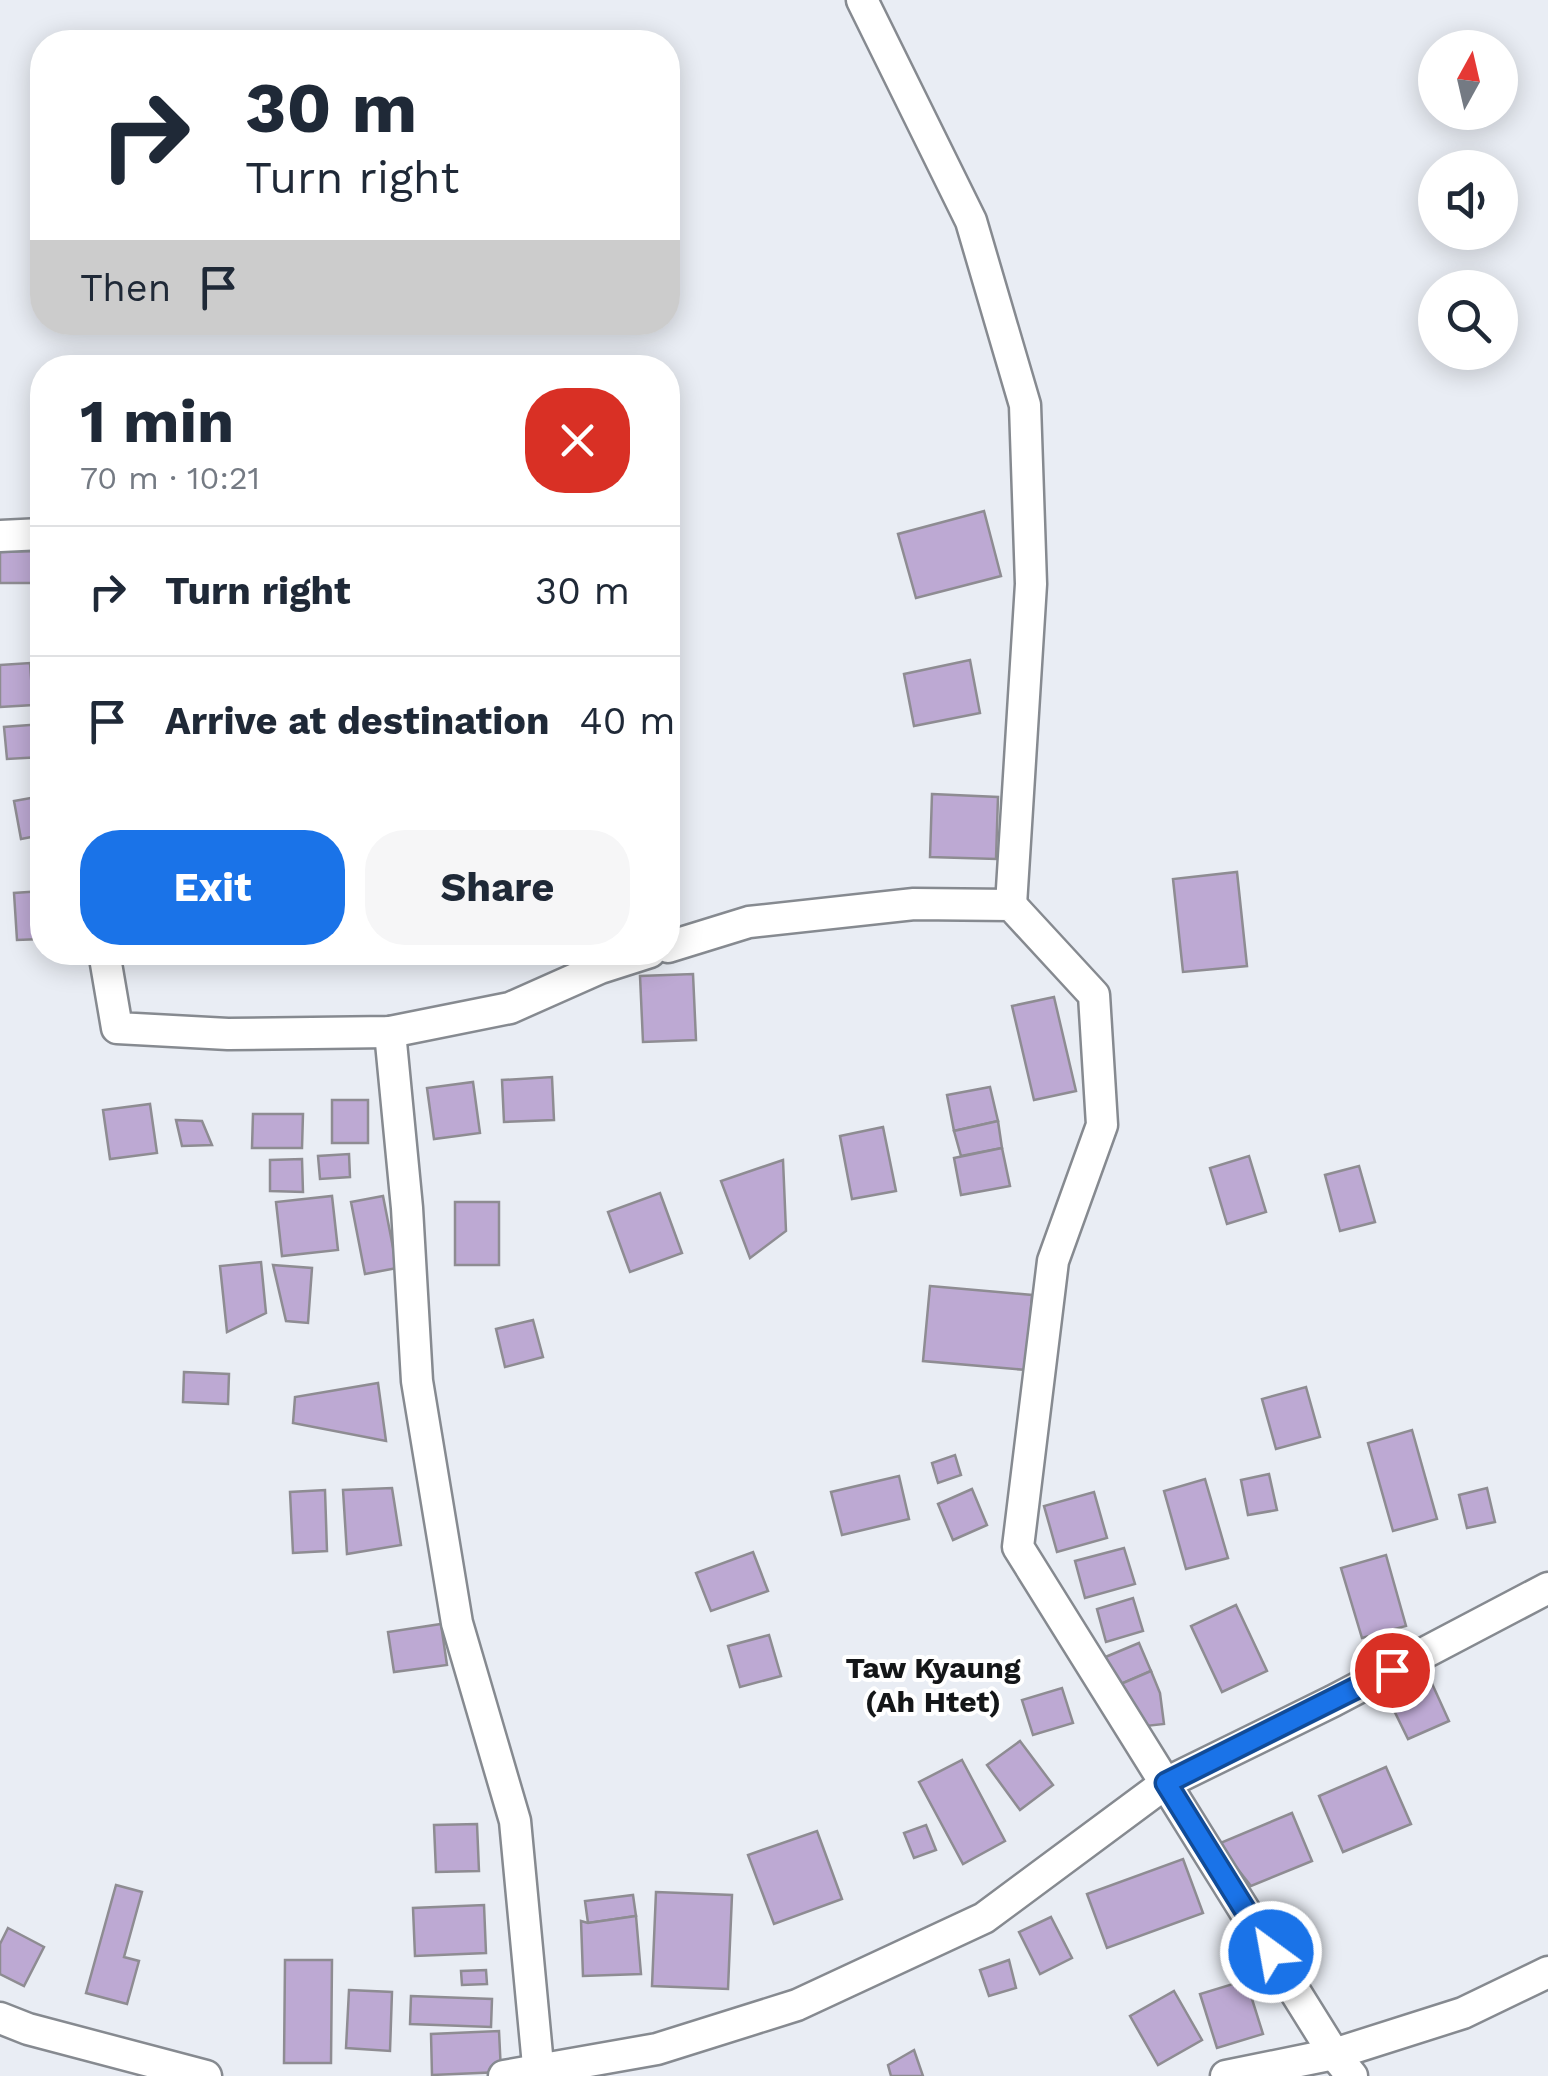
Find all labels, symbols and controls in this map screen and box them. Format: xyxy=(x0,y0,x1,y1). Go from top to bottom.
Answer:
north arrow xyxy=(1418,30,1518,130)
map controls xyxy=(1418,30,1518,370)
text: 30 m xyxy=(245,67,417,149)
icon: right xyxy=(80,70,210,200)
button: sound xyxy=(1418,150,1518,250)
text: Turn right xyxy=(245,151,459,204)
icon: arrive xyxy=(191,260,246,315)
text: Then xyxy=(80,266,171,310)
button: search xyxy=(1418,270,1518,370)
text: 1 min xyxy=(80,386,234,457)
button: close xyxy=(525,388,630,493)
text: 70 m · 10:21 xyxy=(80,459,260,497)
icon: right xyxy=(80,564,135,619)
text: Turn right xyxy=(165,569,351,613)
text: 30 m xyxy=(535,569,630,613)
icon: arrive xyxy=(80,694,135,749)
text: Arrive at destination xyxy=(165,699,550,743)
text: 40 m xyxy=(580,699,676,743)
button: Exit xyxy=(80,830,345,945)
button: Share xyxy=(365,830,630,945)
pin xyxy=(1350,1628,1435,1713)
icon: arrive xyxy=(1365,1643,1420,1698)
district label: Taw Kyaung (Ah Htet) xyxy=(845,1650,1021,1719)
position arrow xyxy=(1219,1900,1323,2004)

